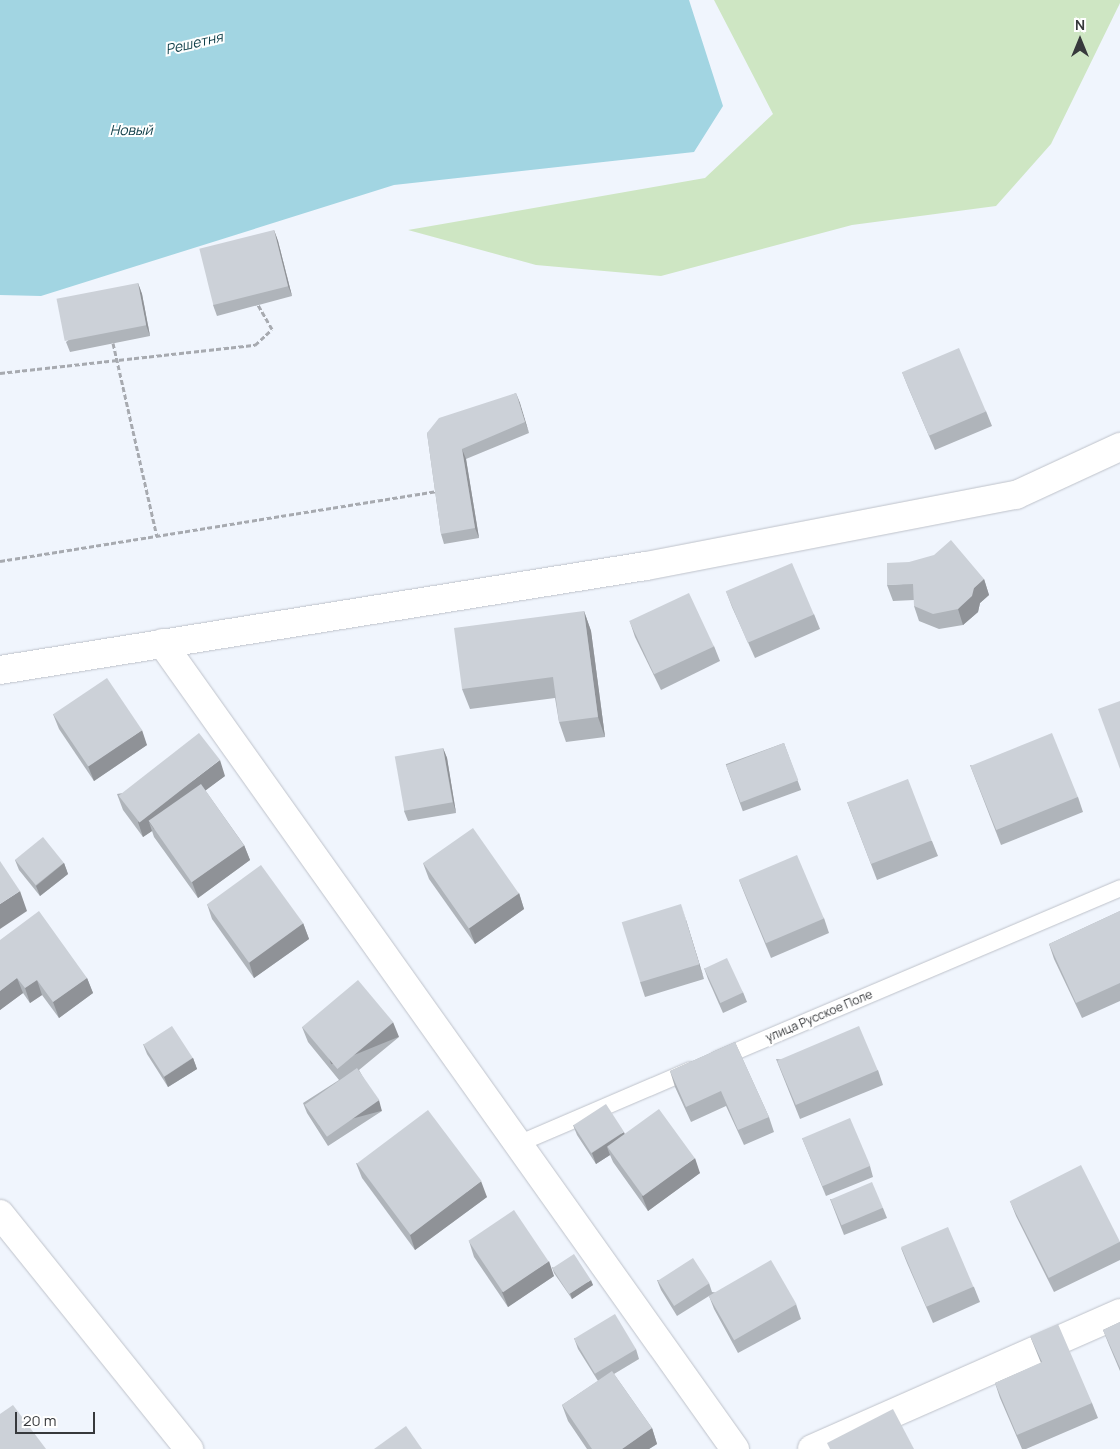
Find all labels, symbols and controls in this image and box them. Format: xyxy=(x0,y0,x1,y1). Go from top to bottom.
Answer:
north arrow xyxy=(1055,15,1105,65)
text: N xyxy=(1075,15,1085,34)
water label: Решетня xyxy=(164,28,224,58)
water label: Новый xyxy=(110,122,152,138)
street label: улица Русское Поле xyxy=(764,987,874,1045)
scale bar xyxy=(18,1402,98,1434)
text: 20 m xyxy=(23,1410,56,1431)

